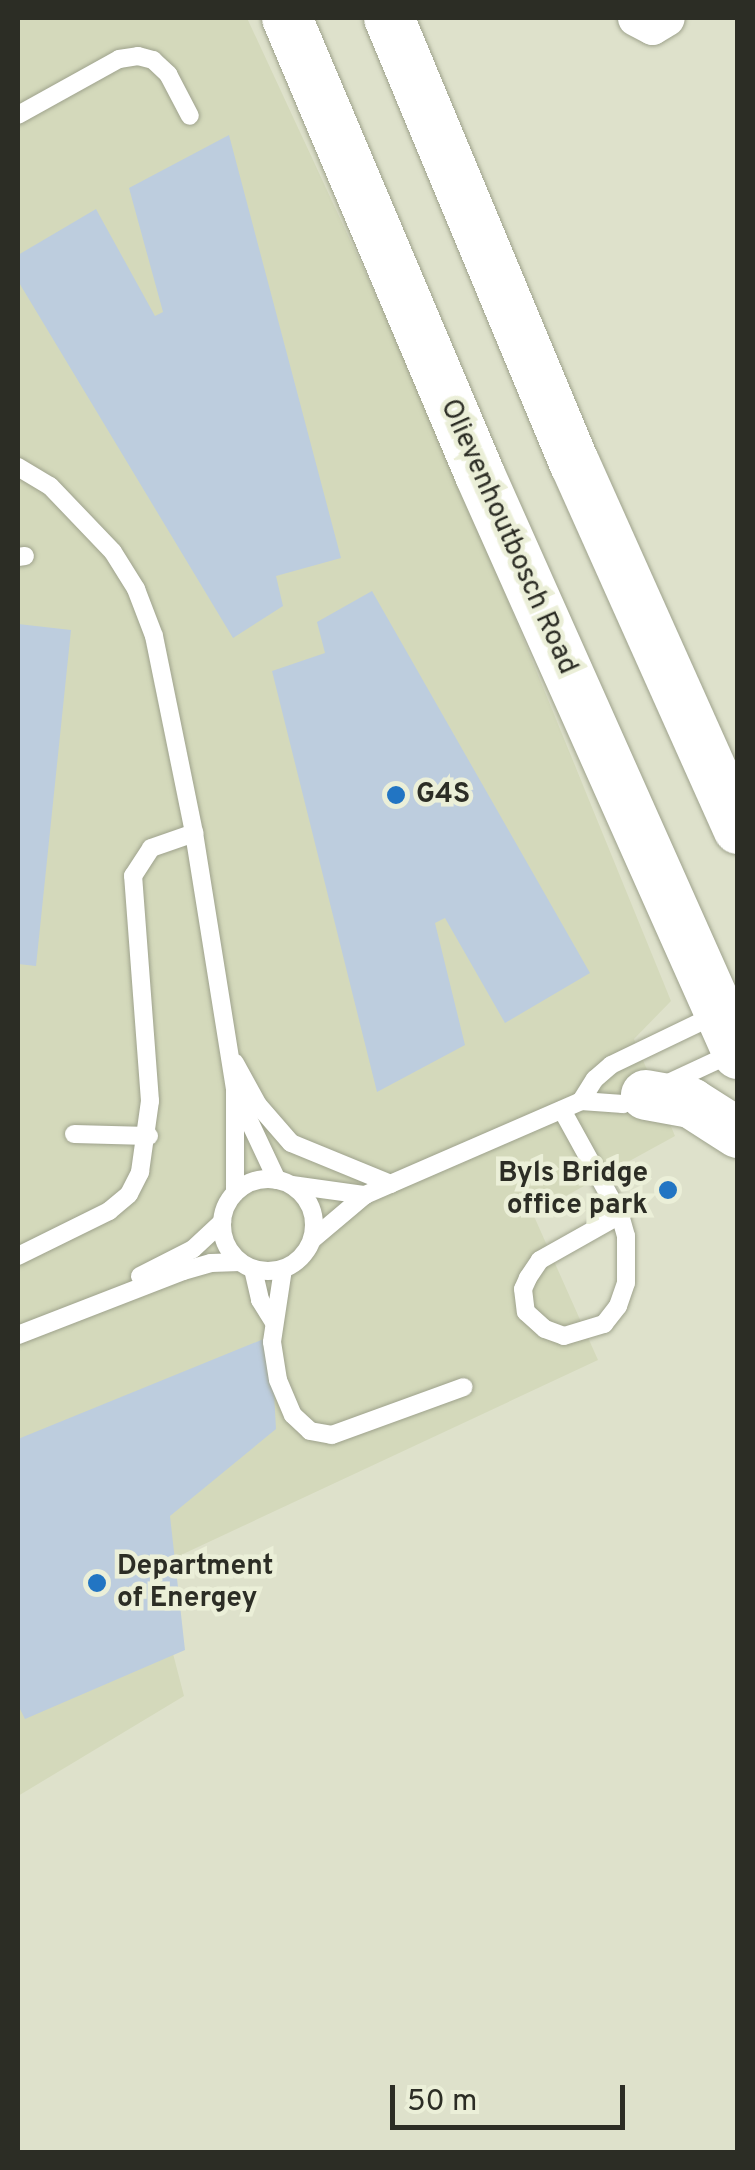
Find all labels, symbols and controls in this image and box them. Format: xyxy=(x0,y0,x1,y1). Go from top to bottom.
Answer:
street label: Olievenhoutbosch Road xyxy=(432,394,584,680)
place label: G4S xyxy=(416,778,470,812)
marker: G4S xyxy=(385,784,407,806)
place label: Byls Bridge office park xyxy=(498,1157,648,1223)
marker: Byls Bridge office park xyxy=(657,1179,679,1201)
place label: Department of Energey xyxy=(117,1550,273,1616)
marker: Department of Energey xyxy=(86,1572,108,1594)
scale bar xyxy=(395,2065,630,2127)
text: 50 m xyxy=(407,2084,477,2121)

